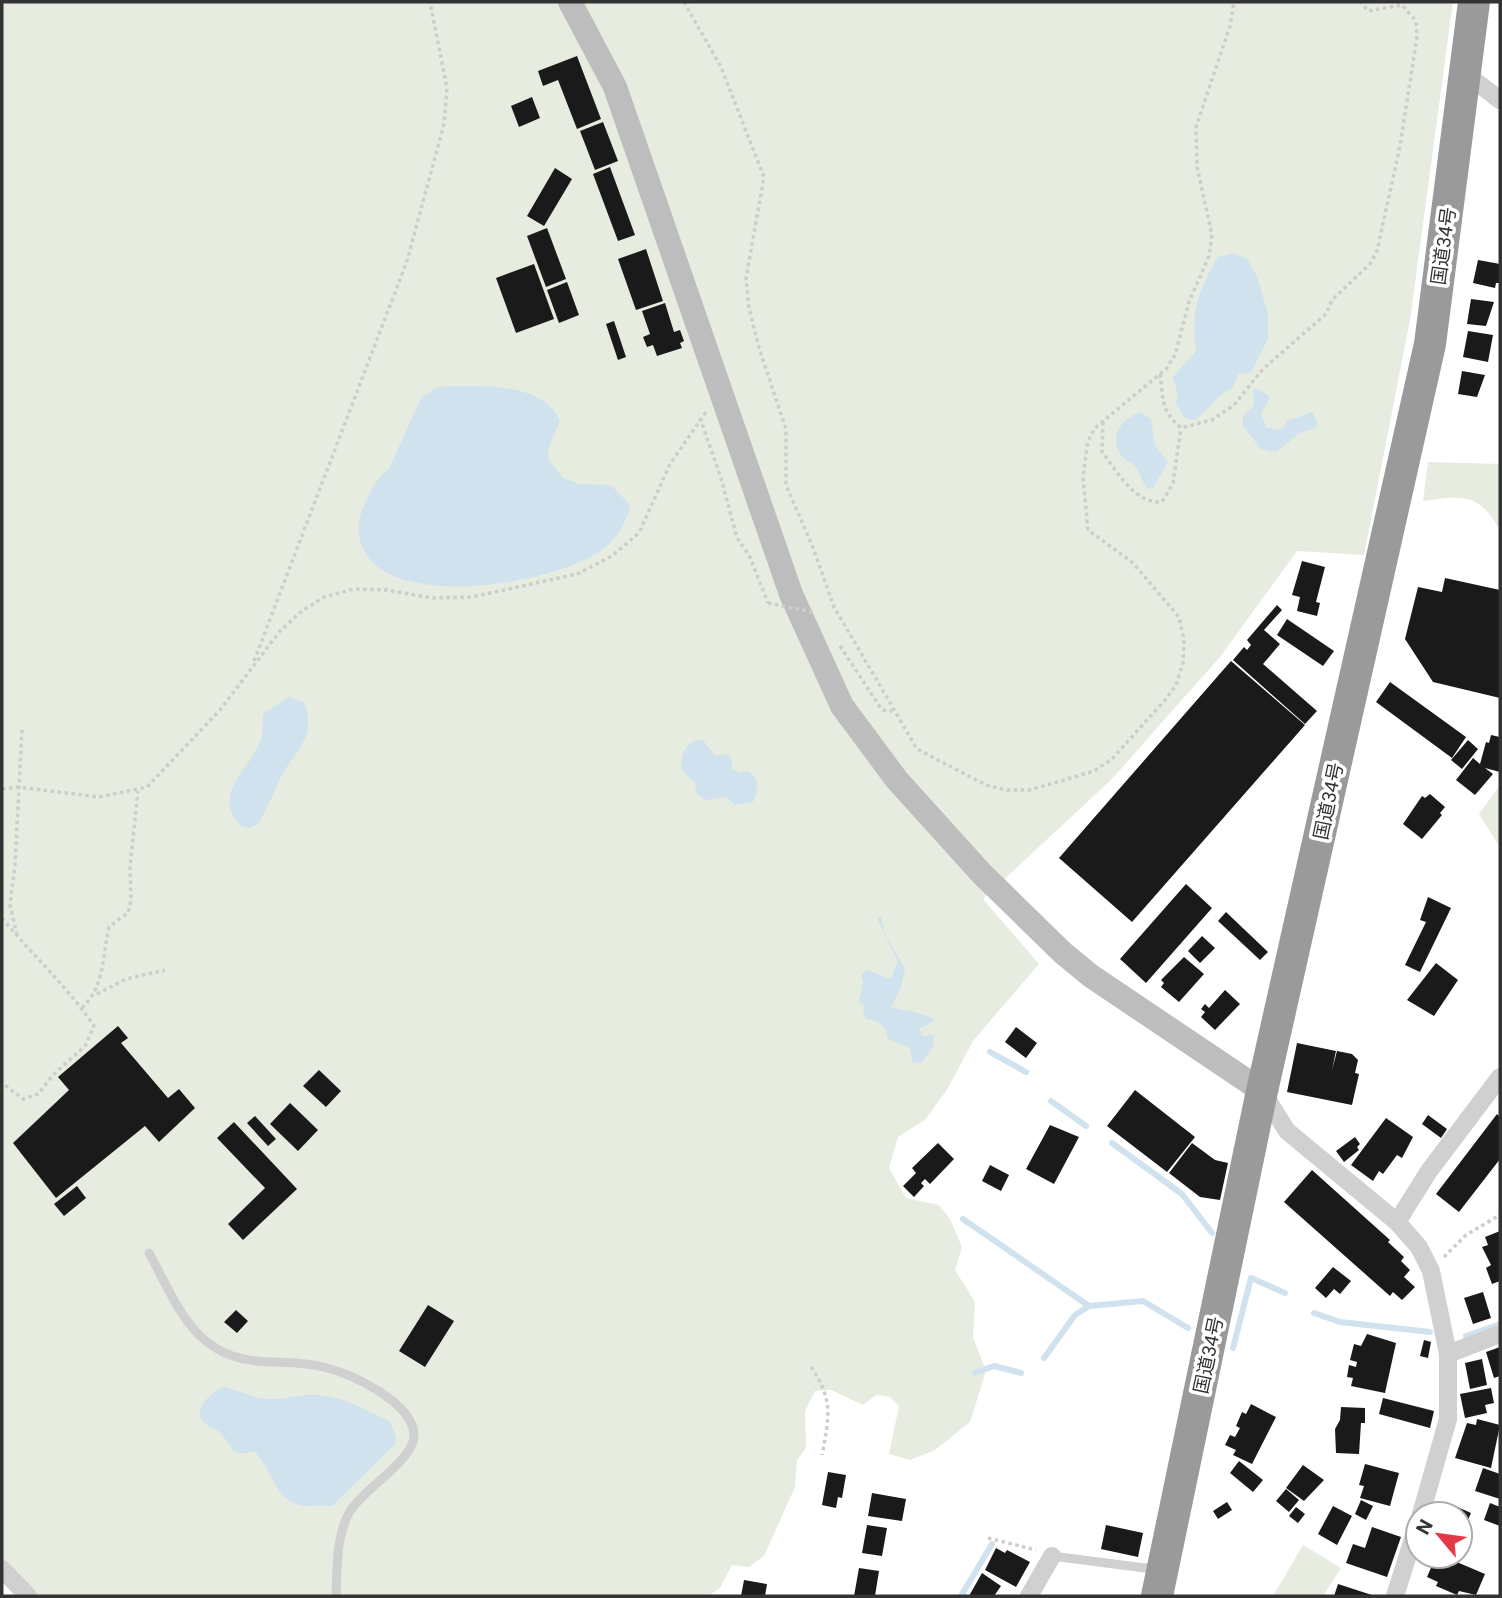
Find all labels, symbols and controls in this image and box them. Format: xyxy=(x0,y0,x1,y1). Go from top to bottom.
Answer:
street label: 国道34号 xyxy=(1427,206,1460,286)
street label: 国道34号 xyxy=(1309,760,1348,842)
street label: 国道34号 xyxy=(1189,1314,1228,1396)
north arrow xyxy=(1404,1500,1474,1570)
text: N xyxy=(1411,1516,1438,1538)

